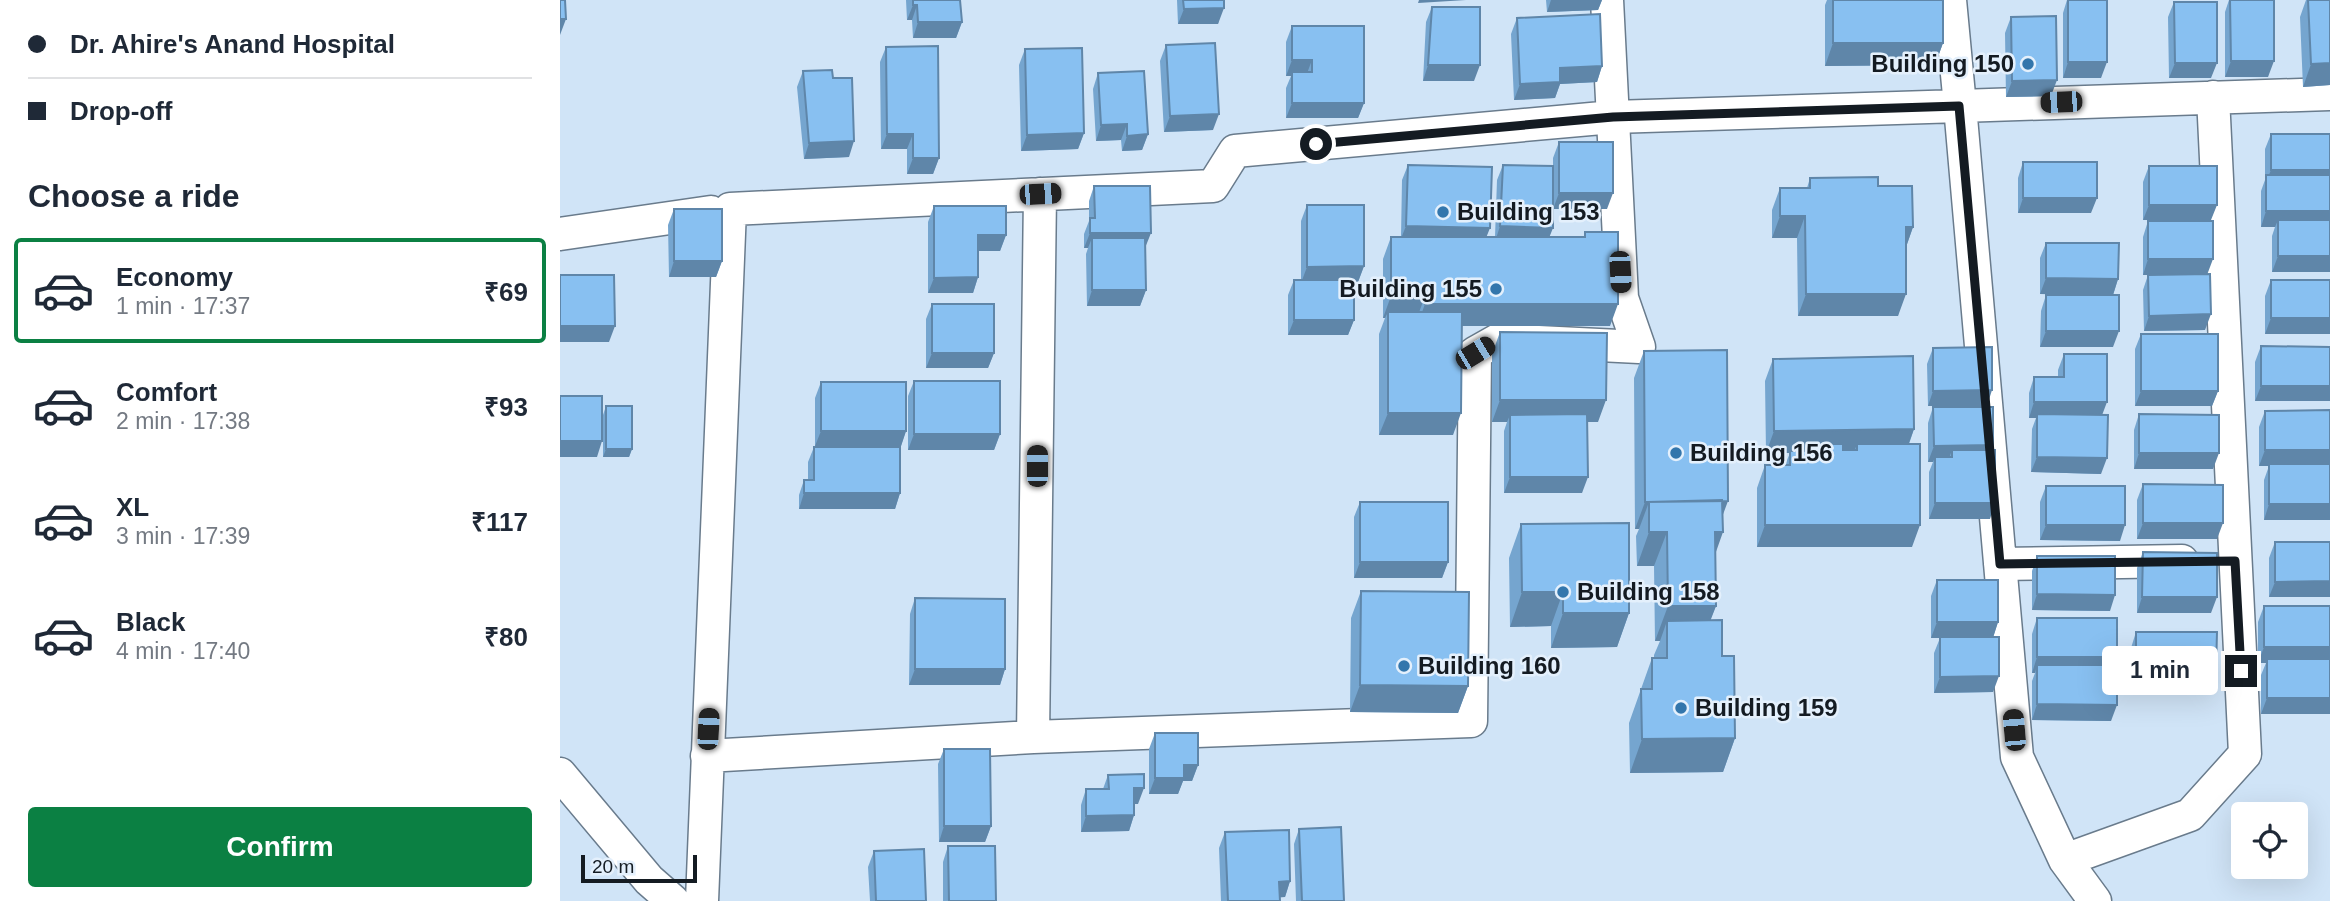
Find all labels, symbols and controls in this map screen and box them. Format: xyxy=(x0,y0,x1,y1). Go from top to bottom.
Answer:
text: Dr. Ahire's Anand Hospital xyxy=(70,29,395,59)
place label: Building 150 xyxy=(1871,50,2014,77)
marker: Building 150 xyxy=(2020,56,2036,72)
car xyxy=(2040,91,2083,113)
text: Drop-off xyxy=(70,96,173,126)
route start xyxy=(1300,128,1332,160)
text: Choose a ride xyxy=(28,178,240,214)
car xyxy=(1019,182,1062,206)
place label: Building 153 xyxy=(1457,198,1600,225)
marker: Building 153 xyxy=(1435,204,1451,220)
car xyxy=(1609,250,1632,294)
icon: car xyxy=(32,259,95,322)
text: Economy xyxy=(116,262,233,292)
place label: Building 155 xyxy=(1339,275,1482,302)
text: ₹69 xyxy=(484,277,528,307)
marker: Building 155 xyxy=(1488,281,1504,297)
text: 1 min · 17:37 xyxy=(116,293,250,319)
car xyxy=(1452,333,1499,373)
icon: car xyxy=(32,374,95,437)
text: Comfort xyxy=(116,377,217,407)
text: ₹93 xyxy=(484,392,528,422)
text: 2 min · 17:38 xyxy=(116,408,250,434)
place label: Building 156 xyxy=(1690,439,1833,466)
car xyxy=(1027,445,1048,487)
marker: Building 156 xyxy=(1668,445,1684,461)
icon: car xyxy=(32,489,95,552)
text: XL xyxy=(116,492,149,522)
text: ₹117 xyxy=(471,507,528,537)
text: 3 min · 17:39 xyxy=(116,523,250,549)
place label: Building 158 xyxy=(1577,578,1720,605)
marker: Building 158 xyxy=(1555,584,1571,600)
icon: car xyxy=(32,604,95,667)
text: Black xyxy=(116,607,185,637)
text: ₹80 xyxy=(484,622,528,652)
text: 4 min · 17:40 xyxy=(116,638,250,664)
callout: 1 min xyxy=(2101,646,2216,696)
place label: Building 160 xyxy=(1418,652,1561,679)
route end xyxy=(2225,655,2257,687)
text: 1 min xyxy=(2130,657,2190,683)
marker: Building 160 xyxy=(1396,658,1412,674)
place label: Building 159 xyxy=(1695,694,1838,721)
marker: Building 159 xyxy=(1673,700,1689,716)
car xyxy=(697,707,720,751)
car xyxy=(2002,708,2027,752)
map controls xyxy=(2231,802,2308,879)
button: locate xyxy=(2231,802,2308,879)
button: Confirm xyxy=(28,807,532,887)
scale bar xyxy=(581,852,696,884)
text: 20 m xyxy=(592,856,634,877)

